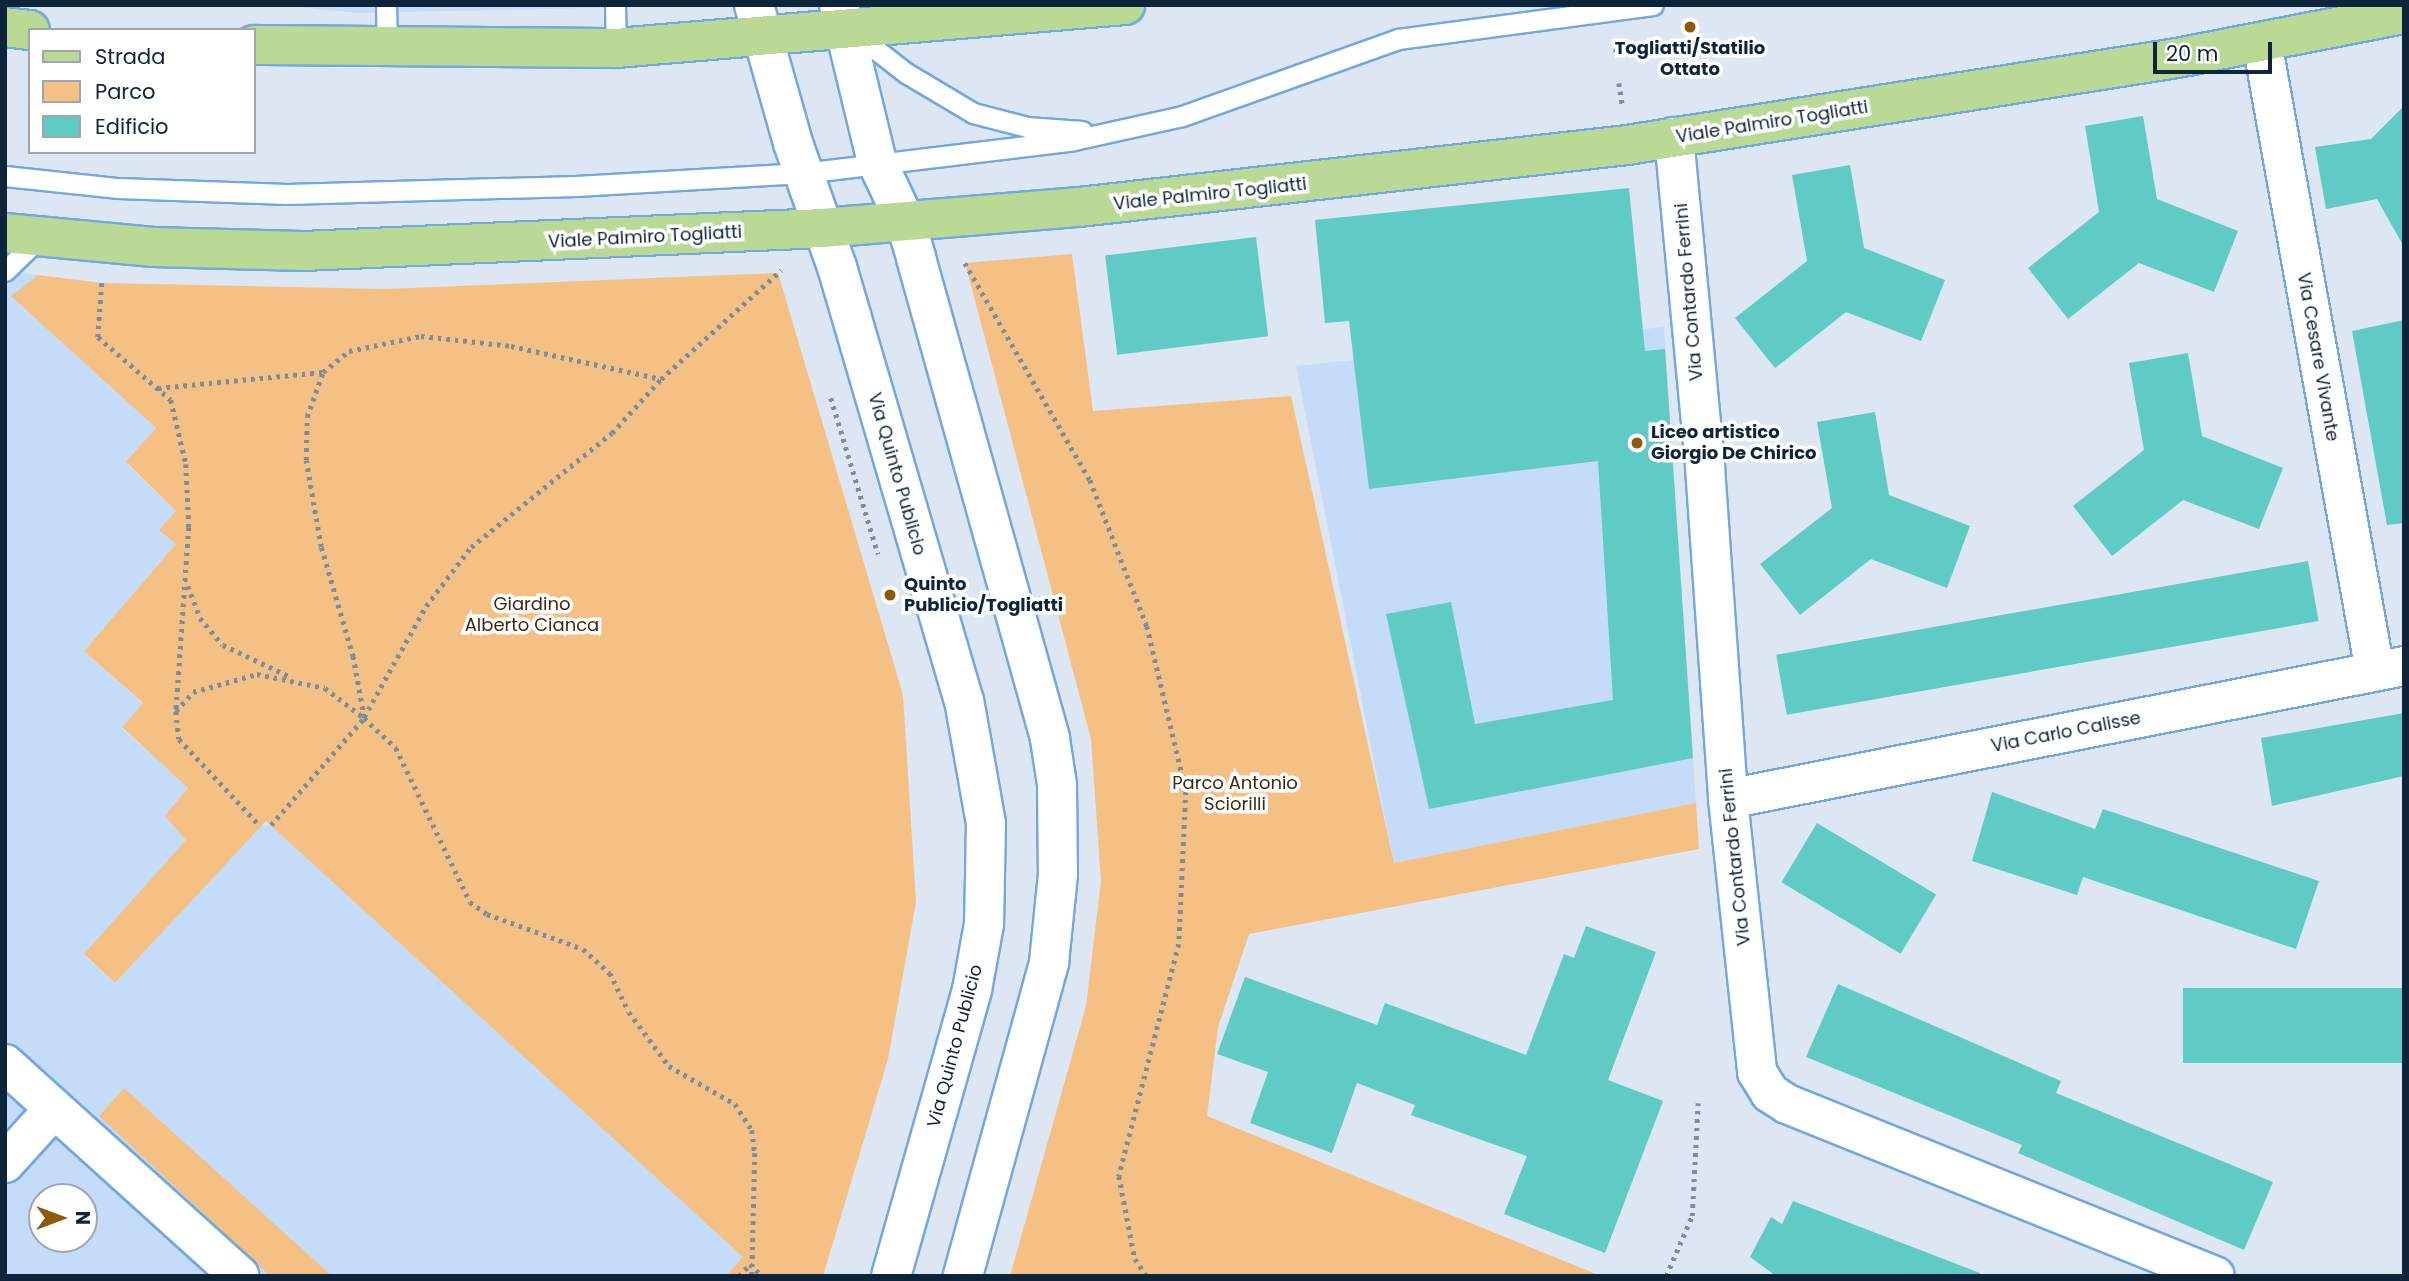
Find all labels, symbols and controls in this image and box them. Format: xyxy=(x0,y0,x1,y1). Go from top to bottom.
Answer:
marker: Togliatti/Statilio Ottato xyxy=(1682,19,1698,35)
legend xyxy=(28,28,256,154)
scale bar xyxy=(2157,28,2276,72)
place label: Togliatti/Statilio Ottato xyxy=(1615,38,1765,80)
text: 20 m xyxy=(2166,39,2219,68)
text: Strada xyxy=(95,42,165,71)
text: Parco xyxy=(95,77,155,106)
street label: Viale Palmiro Togliatti xyxy=(1674,96,1870,148)
text: Edificio xyxy=(95,112,169,141)
street label: Viale Palmiro Togliatti xyxy=(1112,173,1308,215)
street label: Via Contardo Ferrini xyxy=(1670,202,1708,382)
street label: Viale Palmiro Togliatti xyxy=(547,221,743,253)
street label: Via Cesare Vivante xyxy=(2293,271,2343,443)
street label: Via Quinto Publicio xyxy=(863,390,931,558)
place label: Liceo artistico Giorgio De Chirico xyxy=(1651,422,1817,464)
marker: Liceo artistico Giorgio De Chirico xyxy=(1629,435,1645,451)
place label: Quinto Publicio/Togliatti xyxy=(904,574,1063,616)
marker: Quinto Publicio/Togliatti xyxy=(882,587,898,603)
park label: Giardino Alberto Cianca xyxy=(465,594,599,636)
street label: Via Carlo Calisse xyxy=(1989,707,2143,757)
street label: Via Contardo Ferrini xyxy=(1715,767,1755,947)
park label: Parco Antonio Sciorilli xyxy=(1172,773,1298,816)
street label: Via Quinto Publicio xyxy=(923,962,987,1130)
north arrow xyxy=(28,1183,98,1253)
text: N xyxy=(69,1211,96,1225)

